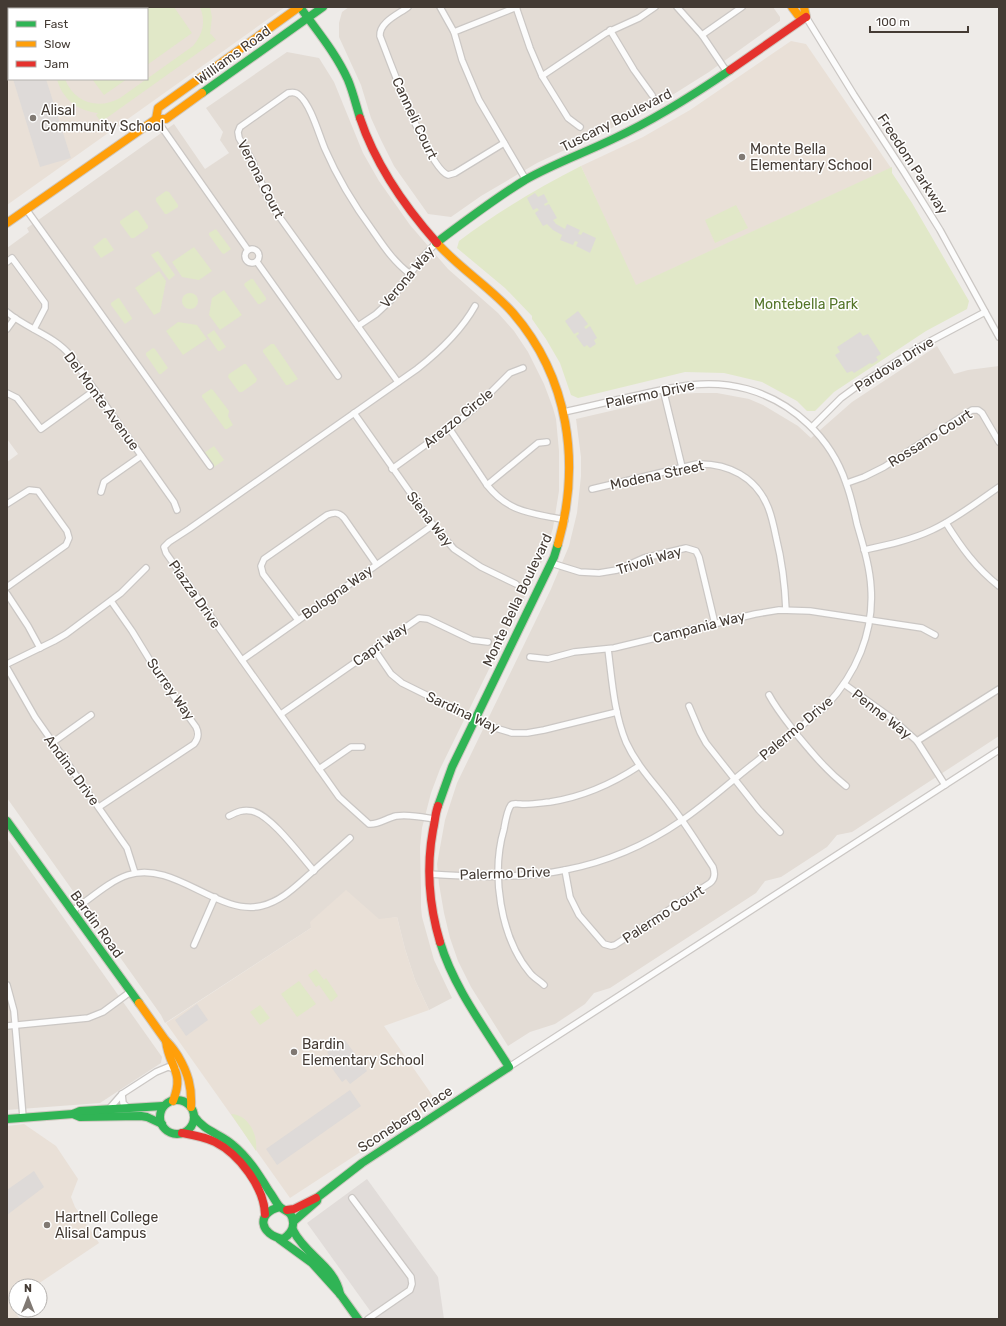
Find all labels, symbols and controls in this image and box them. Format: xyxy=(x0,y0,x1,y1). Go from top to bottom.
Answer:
legend xyxy=(8,8,148,80)
scale bar xyxy=(870,8,968,34)
text: 100 m xyxy=(876,15,910,29)
text: Fast xyxy=(44,17,68,31)
street label: Williams Road xyxy=(192,22,274,88)
text: Slow xyxy=(44,37,71,51)
text: Jam xyxy=(44,57,69,71)
street label: Canneli Court xyxy=(388,74,441,162)
street label: Tuscany Boulevard xyxy=(558,85,675,156)
place label: Alisal Community School xyxy=(41,102,164,135)
street label: Freedom Parkway xyxy=(874,111,952,218)
marker: Alisal Community School xyxy=(28,113,38,123)
street label: Verona Court xyxy=(234,137,288,222)
place label: Monte Bella Elementary School xyxy=(750,141,872,174)
marker: Monte Bella Elementary School xyxy=(737,152,747,162)
street label: Verona Way xyxy=(377,243,438,312)
park label: Montebella Park xyxy=(754,296,859,313)
street label: Pardova Drive xyxy=(852,333,937,396)
street label: Del Monte Avenue xyxy=(60,349,143,454)
street label: Palermo Drive xyxy=(604,377,696,412)
street label: Arezzo Circle xyxy=(420,385,497,452)
street label: Rossano Court xyxy=(885,406,976,471)
street label: Modena Street xyxy=(609,457,706,494)
street label: Siena Way xyxy=(403,488,457,551)
street label: Monte Bella Boulevard xyxy=(479,531,556,669)
street label: Trivoli Way xyxy=(614,542,684,578)
street label: Piazza Drive xyxy=(165,557,224,632)
street label: Bologna Way xyxy=(298,562,376,623)
street label: Campania Way xyxy=(651,608,747,647)
street label: Capri Way xyxy=(350,619,411,670)
street label: Surrey Way xyxy=(143,655,198,724)
street label: Penne Way xyxy=(849,686,915,743)
street label: Sardina Way xyxy=(423,688,502,737)
street label: Palermo Drive xyxy=(756,693,837,764)
street label: Andina Drive xyxy=(40,732,103,809)
street label: Palermo Drive xyxy=(459,863,551,884)
street label: Palermo Court xyxy=(619,882,708,947)
street label: Bardin Road xyxy=(66,887,127,961)
place label: Bardin Elementary School xyxy=(302,1036,424,1069)
marker: Bardin Elementary School xyxy=(289,1047,299,1057)
street label: Sconeberg Place xyxy=(355,1082,456,1156)
place label: Hartnell College Alisal Campus xyxy=(55,1209,158,1242)
marker: Hartnell College Alisal Campus xyxy=(42,1220,52,1230)
north arrow xyxy=(8,1278,48,1318)
text: N xyxy=(24,1282,32,1295)

